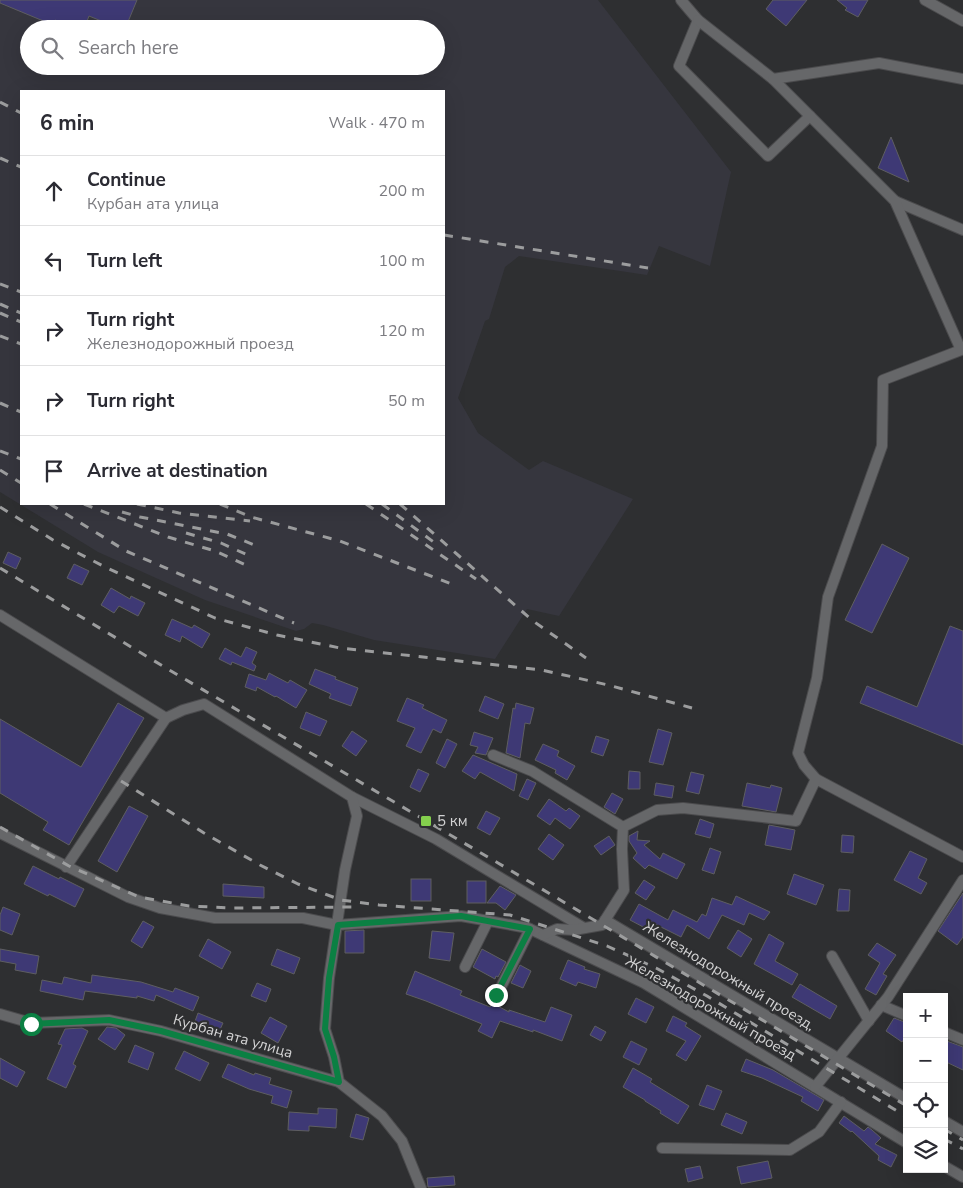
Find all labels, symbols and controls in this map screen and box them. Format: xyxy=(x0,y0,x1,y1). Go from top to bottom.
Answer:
search box xyxy=(20,20,445,75)
icon: search xyxy=(38,34,66,62)
text: Search here xyxy=(78,35,179,61)
text: 6 min xyxy=(40,109,94,137)
text: Walk · 470 m xyxy=(329,112,425,134)
text: Continue xyxy=(87,167,166,193)
icon: ahead xyxy=(40,177,68,205)
text: 200 m xyxy=(378,180,425,202)
text: Курбан ата улица xyxy=(87,193,219,215)
icon: left xyxy=(40,247,68,275)
text: Turn left xyxy=(87,248,162,274)
text: 100 m xyxy=(378,250,425,272)
text: Turn right xyxy=(87,307,174,333)
icon: right xyxy=(40,317,68,345)
text: 120 m xyxy=(378,320,425,342)
text: Железнодорожный проезд xyxy=(87,333,294,355)
icon: right xyxy=(40,387,68,415)
text: Turn right xyxy=(87,388,174,414)
text: 50 m xyxy=(388,390,425,412)
icon: arrive xyxy=(40,457,68,485)
text: Arrive at destination xyxy=(87,458,268,484)
place label: 5 км xyxy=(437,811,468,831)
marker: 5 км xyxy=(419,814,433,828)
street label: Железнодорожный проезд, xyxy=(640,918,818,1034)
street label: Железнодорожный проезд xyxy=(623,952,799,1064)
route end xyxy=(485,984,508,1007)
map controls xyxy=(903,993,948,1173)
button: + xyxy=(903,993,948,1038)
street label: Курбан ата улица xyxy=(171,1009,295,1063)
route start xyxy=(20,1013,43,1036)
button: − xyxy=(903,1038,948,1083)
button: locate xyxy=(903,1083,948,1128)
button: layers xyxy=(903,1128,948,1173)

